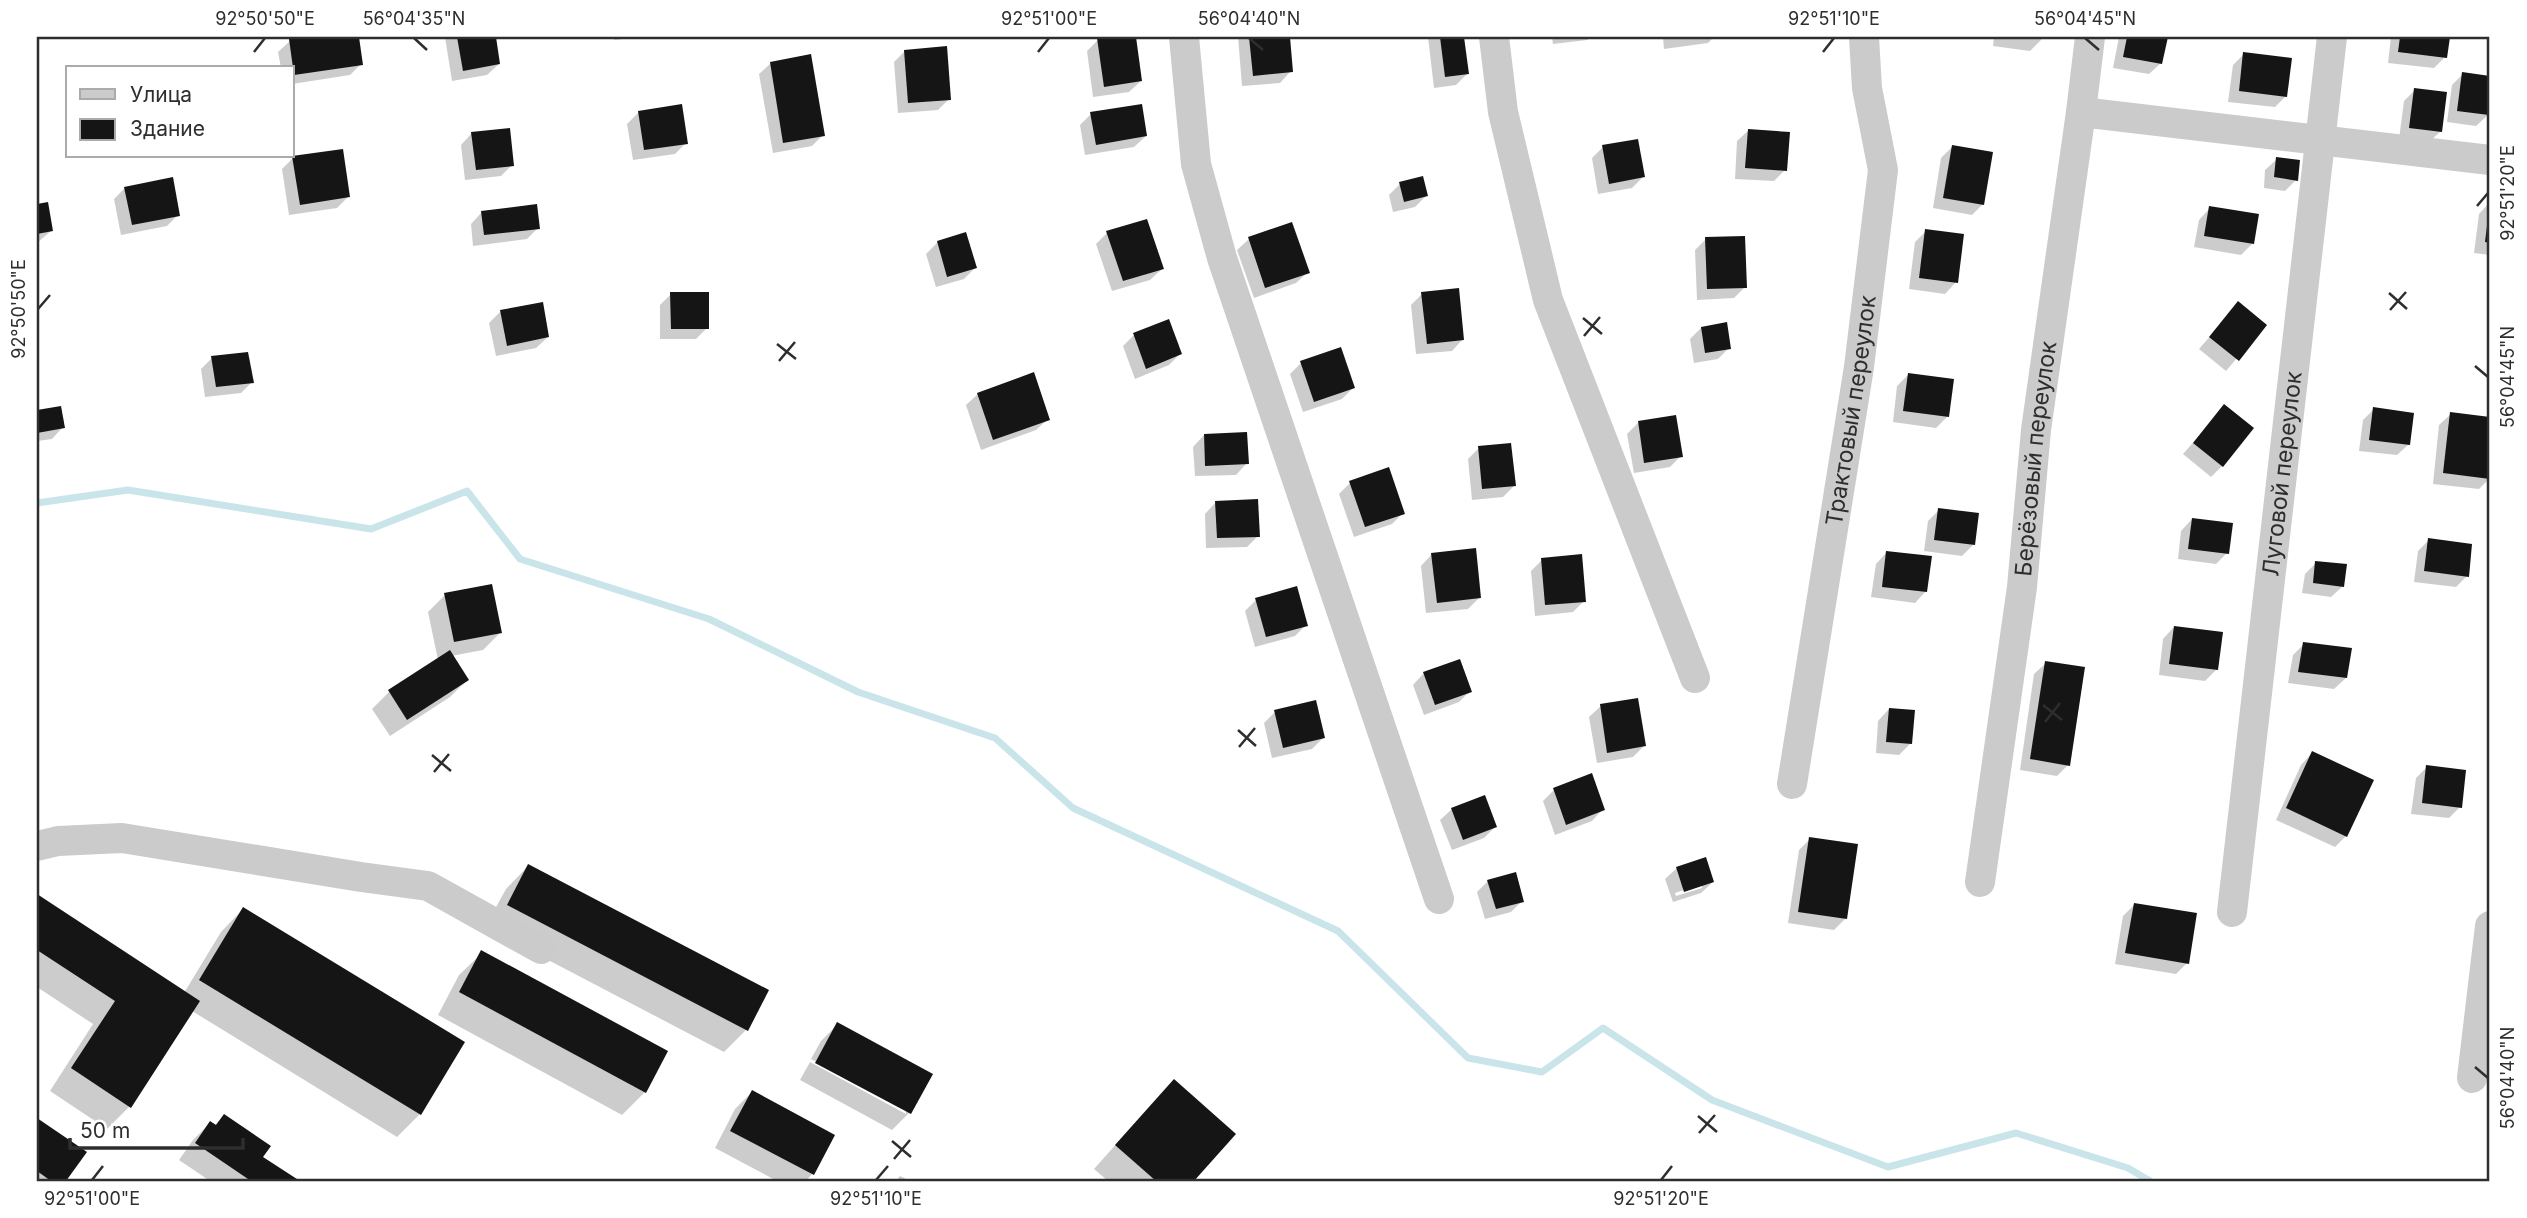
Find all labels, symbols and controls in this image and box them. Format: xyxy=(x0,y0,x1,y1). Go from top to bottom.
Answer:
text: 92°50'50"E xyxy=(215,8,315,29)
text: 56°04'35"N xyxy=(363,8,465,29)
text: 92°51'00"E xyxy=(1001,8,1097,29)
text: 56°04'40"N xyxy=(1198,8,1300,29)
text: 92°51'10"E xyxy=(1788,8,1880,29)
text: 56°04'45"N xyxy=(2034,8,2136,29)
legend xyxy=(66,66,294,158)
text: Улица xyxy=(130,82,192,107)
text: Здание xyxy=(130,116,205,141)
text: 92°51'20"E xyxy=(2497,145,2518,241)
text: 92°50'50"E xyxy=(8,259,29,359)
street label: Трактовый переулок xyxy=(1820,293,1882,528)
text: 56°04'45"N xyxy=(2497,326,2518,428)
street label: Берёзовый переулок xyxy=(2009,339,2062,577)
street label: Луговой переулок xyxy=(2256,369,2308,578)
text: 56°04'40"N xyxy=(2497,1027,2518,1129)
scale bar xyxy=(70,1106,243,1150)
text: 50 m xyxy=(80,1118,130,1143)
text: 92°51'00"E xyxy=(44,1188,140,1209)
text: 92°51'10"E xyxy=(830,1188,922,1209)
text: 92°51'20"E xyxy=(1613,1188,1709,1209)

